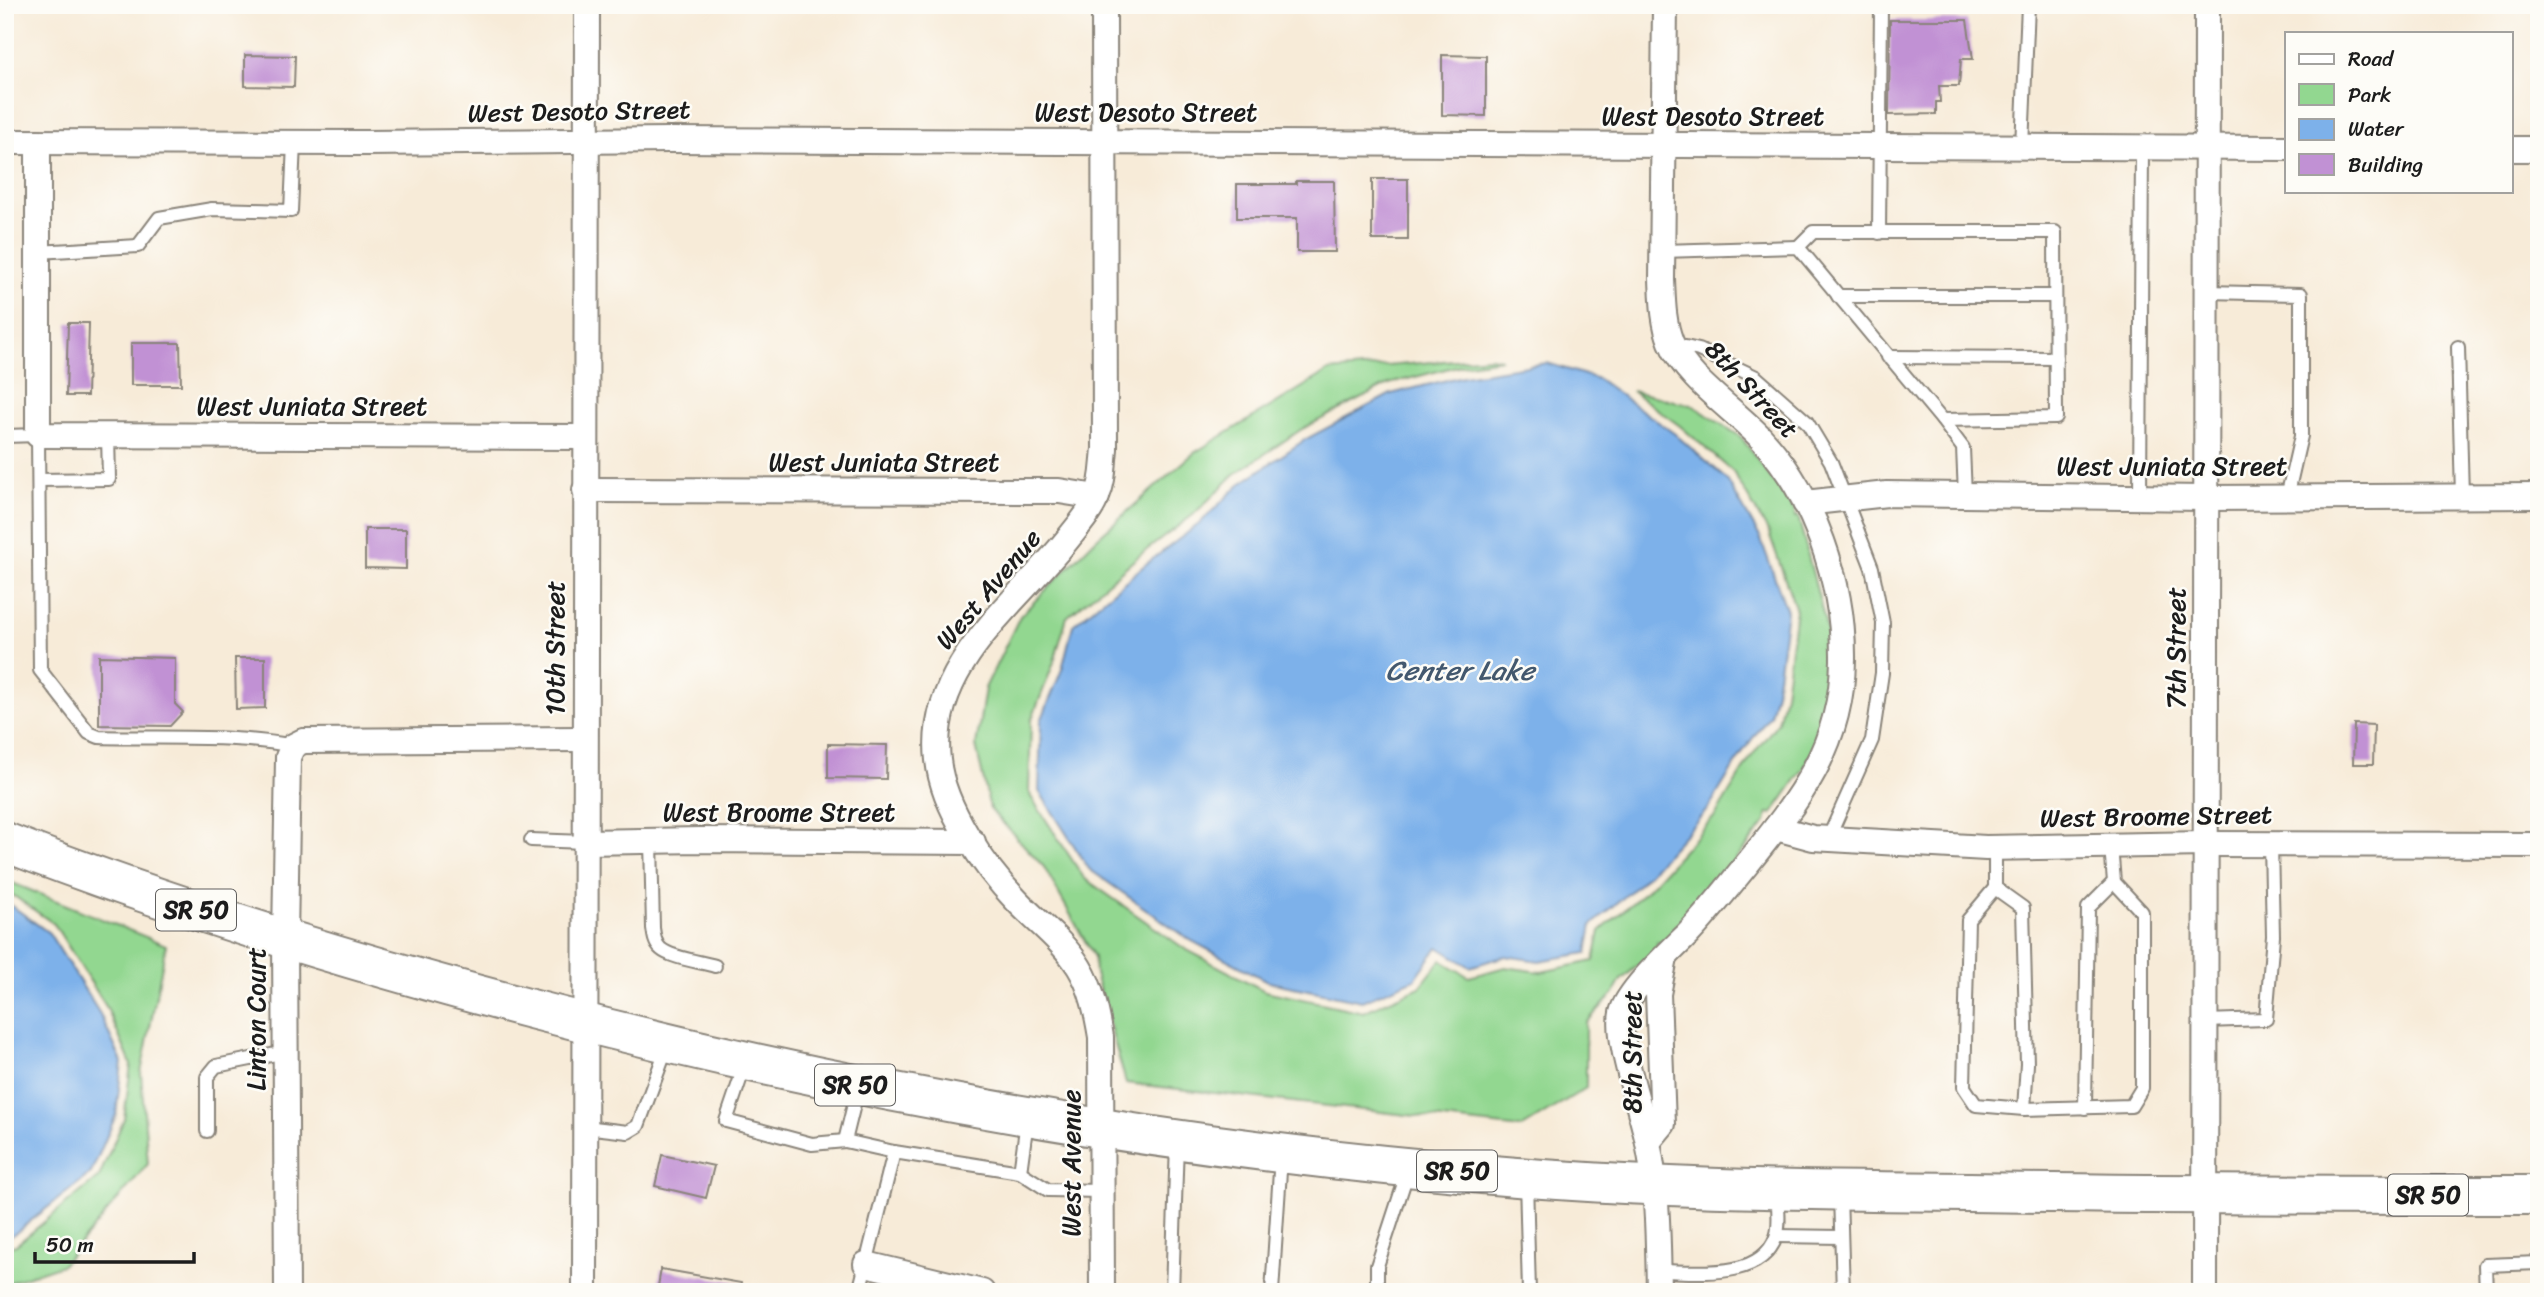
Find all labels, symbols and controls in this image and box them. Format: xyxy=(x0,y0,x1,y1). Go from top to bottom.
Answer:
legend xyxy=(2285,32,2512,192)
text: Road xyxy=(2348,40,2395,78)
text: Park xyxy=(2348,76,2391,114)
street label: West Desoto Street xyxy=(467,86,691,136)
street label: West Desoto Street xyxy=(1035,89,1257,135)
street label: West Desoto Street xyxy=(1602,93,1824,139)
text: Water xyxy=(2348,110,2405,148)
text: Building xyxy=(2348,146,2424,184)
street label: 8th Street xyxy=(1693,328,1811,450)
street label: West Juniata Street xyxy=(197,383,427,429)
street label: West Juniata Street xyxy=(769,439,999,485)
street label: West Juniata Street xyxy=(2057,443,2287,489)
street label: West Avenue xyxy=(923,518,1053,660)
street label: 10th Street xyxy=(532,581,578,715)
street label: 7th Street xyxy=(2153,587,2199,709)
water label: Center Lake xyxy=(1386,646,1537,695)
street label: West Broome Street xyxy=(663,789,895,835)
street label: West Broome Street xyxy=(2039,791,2273,841)
road number: SR 50 xyxy=(156,890,236,930)
street label: Linton Court xyxy=(233,947,279,1091)
street label: 8th Street xyxy=(1609,991,1655,1113)
road number: SR 50 xyxy=(815,1064,895,1106)
street label: West Avenue xyxy=(1048,1089,1094,1237)
road number: SR 50 xyxy=(1417,1150,1497,1191)
road number: SR 50 xyxy=(2388,1175,2468,1216)
scale bar xyxy=(35,1220,194,1264)
text: 50 m xyxy=(46,1226,94,1264)

